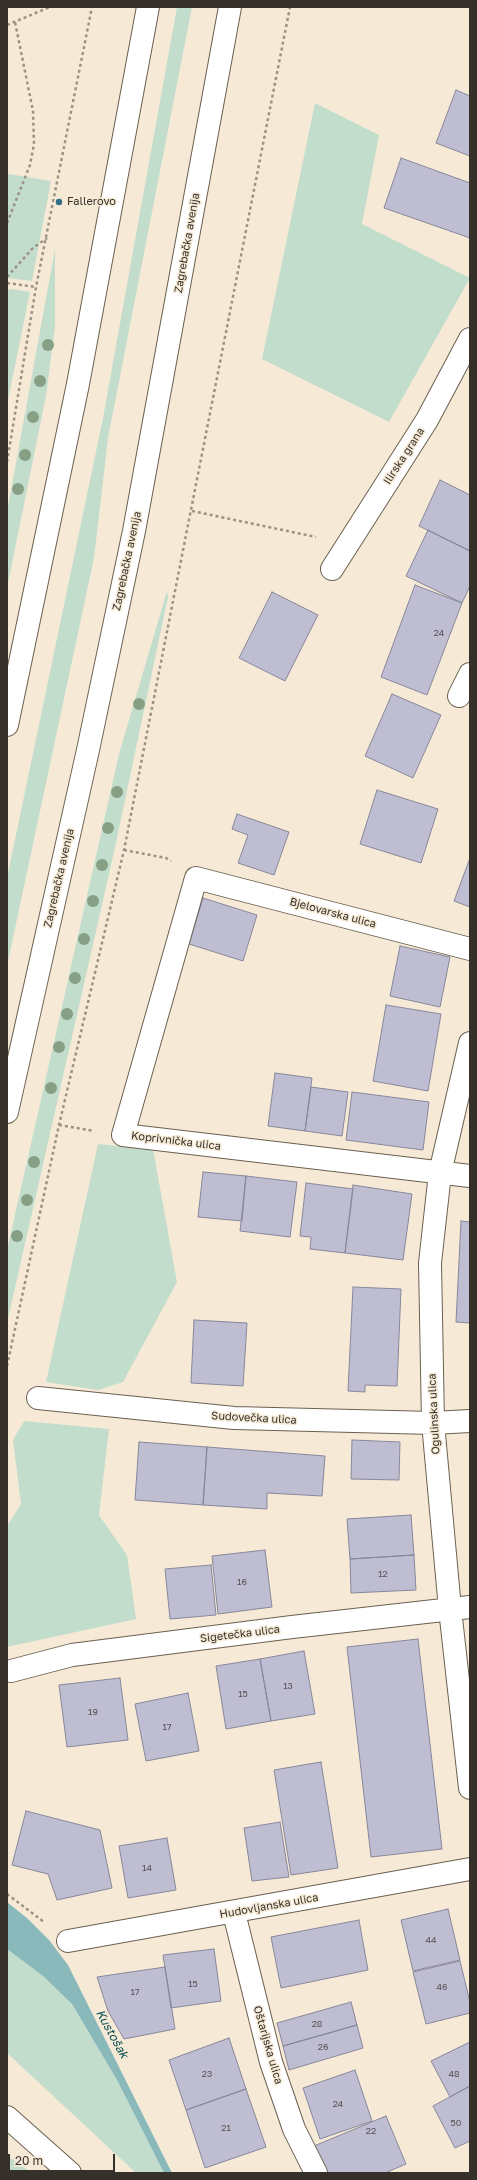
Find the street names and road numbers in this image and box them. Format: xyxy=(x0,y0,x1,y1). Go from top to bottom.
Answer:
street label: Zagrebačka avenija xyxy=(172,192,202,294)
street label: Ilirska grana xyxy=(381,425,427,487)
street label: Zagrebačka avenija xyxy=(110,510,144,612)
street label: Zagrebačka avenija xyxy=(41,827,77,929)
street label: Bjelovarska ulica xyxy=(288,895,378,931)
street label: Koprivnička ulica xyxy=(130,1129,222,1153)
street label: Ogulinska ulica xyxy=(425,1373,443,1455)
street label: Sudovečka ulica xyxy=(211,1409,297,1427)
street label: Sigetečka ulica xyxy=(199,1623,281,1645)
street label: Hudovljanska ulica xyxy=(219,1891,319,1921)
street label: Oštarijska ulica xyxy=(250,2004,286,2086)

